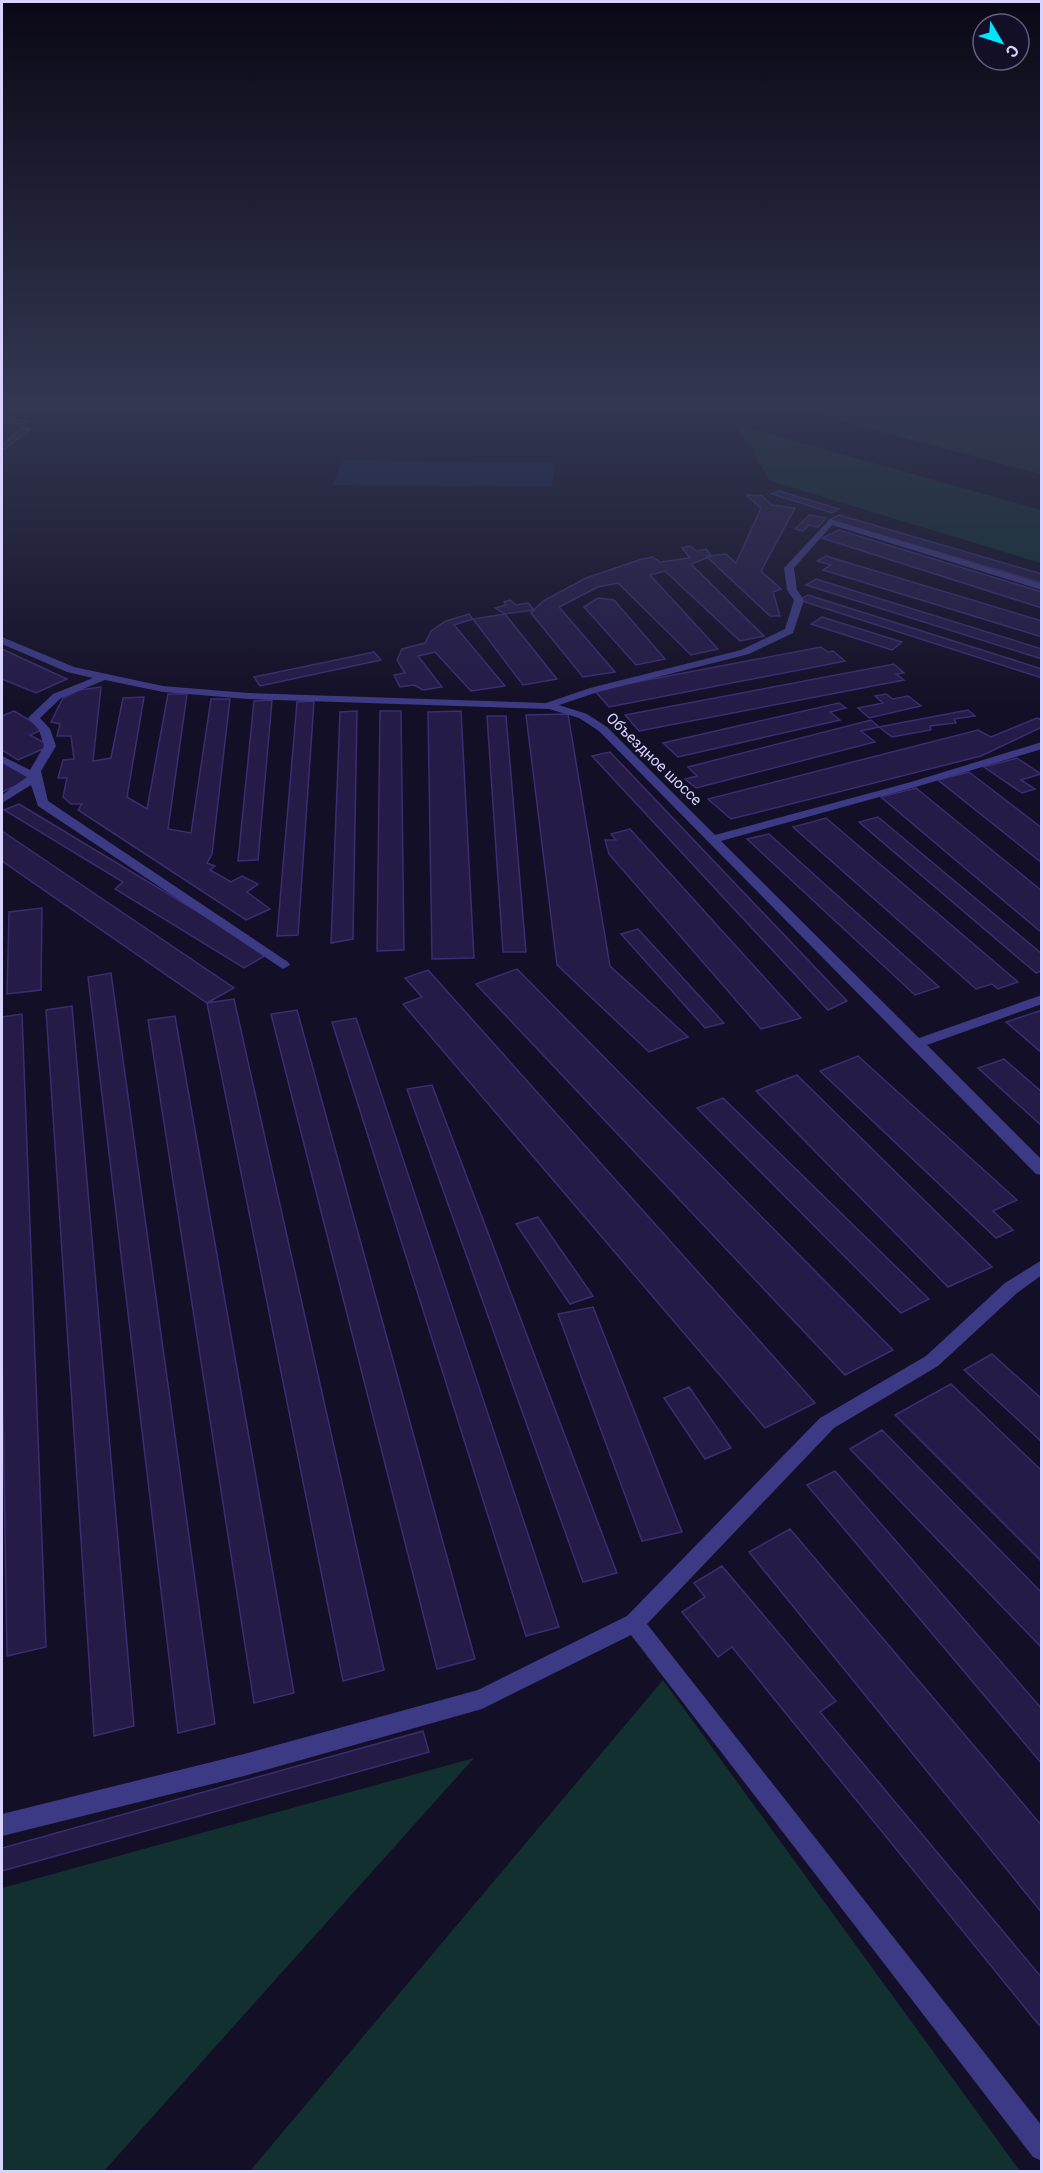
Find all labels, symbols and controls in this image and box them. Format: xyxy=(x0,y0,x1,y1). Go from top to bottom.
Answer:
north arrow xyxy=(971,12,1031,72)
text: С xyxy=(1002,41,1023,61)
street label: Объездное шоссе xyxy=(603,709,706,809)

